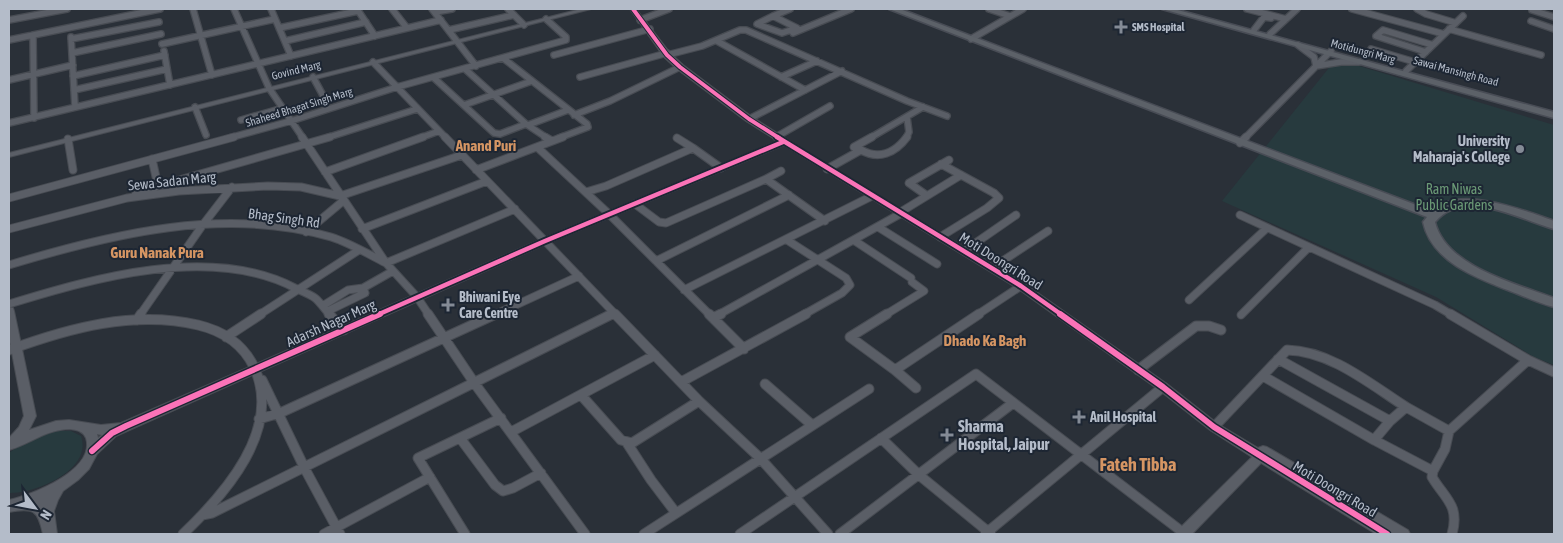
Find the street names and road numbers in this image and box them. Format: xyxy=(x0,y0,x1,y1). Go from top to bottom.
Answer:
street label: Motidungri Marg xyxy=(1329,37,1397,65)
street label: Sawai Mansingh Road xyxy=(1412,54,1500,88)
street label: Govind Marg xyxy=(270,58,322,82)
street label: Shaheed Bhagat Singh Marg xyxy=(244,85,354,129)
street label: Sewa Sadan Marg xyxy=(127,168,217,194)
street label: Bhag Singh Rd xyxy=(247,205,321,231)
street label: Moti Doongri Road xyxy=(957,229,1045,293)
street label: Adarsh Nagar Marg xyxy=(284,296,378,350)
street label: Moti Doongri Road xyxy=(1290,458,1380,520)

